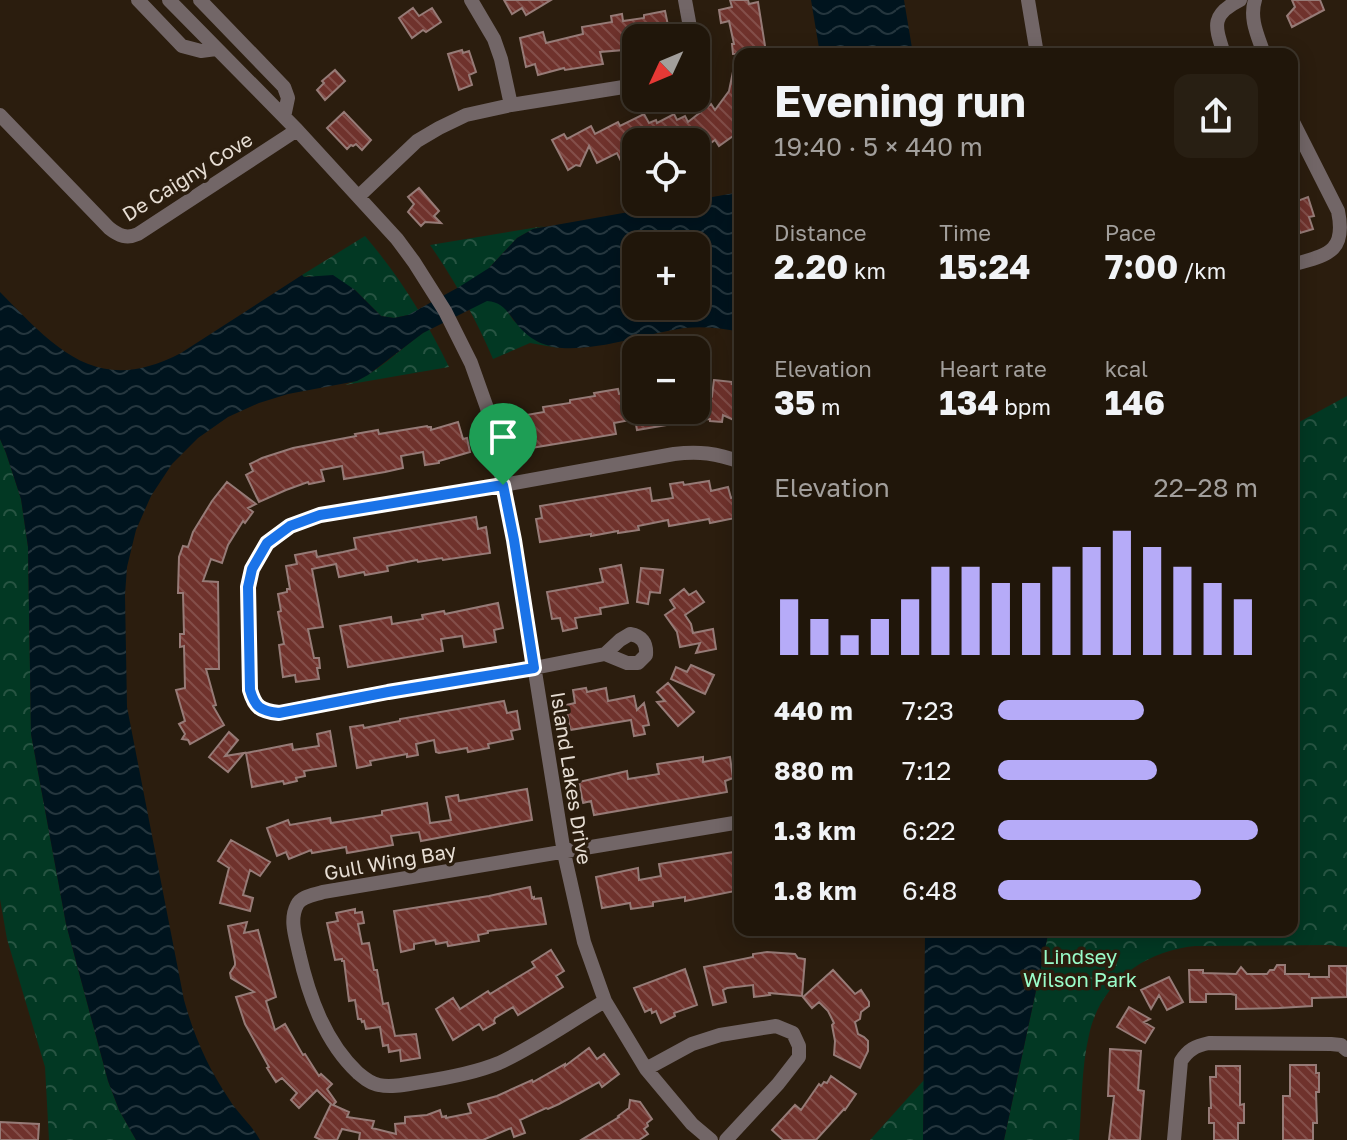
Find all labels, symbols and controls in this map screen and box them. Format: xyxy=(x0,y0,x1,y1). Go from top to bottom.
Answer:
north arrow xyxy=(622,24,710,112)
map controls xyxy=(622,24,710,424)
text: Evening run xyxy=(774,74,1026,127)
button: share xyxy=(1174,74,1258,158)
street label: De Caigny Cove xyxy=(118,126,256,226)
button: locate xyxy=(622,128,710,216)
text: 19:40 · 5 × 440 m xyxy=(774,131,983,162)
text: Distance xyxy=(774,219,866,246)
text: Time xyxy=(939,219,991,246)
text: Pace xyxy=(1105,219,1156,246)
button: + xyxy=(622,232,710,320)
text: 2.20 xyxy=(774,246,848,286)
text: 15:24 xyxy=(939,246,1030,286)
text: 7:00 xyxy=(1105,246,1178,286)
text: km xyxy=(848,257,886,284)
text: /km xyxy=(1178,257,1226,284)
button: − xyxy=(622,336,710,424)
text: Elevation xyxy=(774,355,872,382)
text: Heart rate xyxy=(939,355,1047,382)
text: kcal xyxy=(1105,355,1148,382)
text: 35 xyxy=(774,382,815,422)
text: 134 xyxy=(939,382,999,422)
text: 146 xyxy=(1105,382,1165,422)
text: m xyxy=(815,393,840,420)
text: bpm xyxy=(999,393,1051,420)
pin xyxy=(469,403,537,485)
icon: arrive xyxy=(481,415,525,459)
text: Elevation xyxy=(774,472,890,503)
text: 22–28 m xyxy=(1154,472,1258,503)
street label: Island Lakes Drive xyxy=(546,690,598,866)
text: 440 m xyxy=(774,695,853,726)
text: 7:23 xyxy=(902,695,954,726)
text: 880 m xyxy=(774,755,853,786)
text: 7:12 xyxy=(902,755,951,786)
text: 1.3 km xyxy=(774,815,856,846)
text: 6:22 xyxy=(902,815,956,846)
street label: Gull Wing Bay xyxy=(322,838,458,884)
text: 1.8 km xyxy=(774,875,857,906)
text: 6:48 xyxy=(902,875,957,906)
park label: Lindsey Wilson Park xyxy=(1023,944,1137,991)

